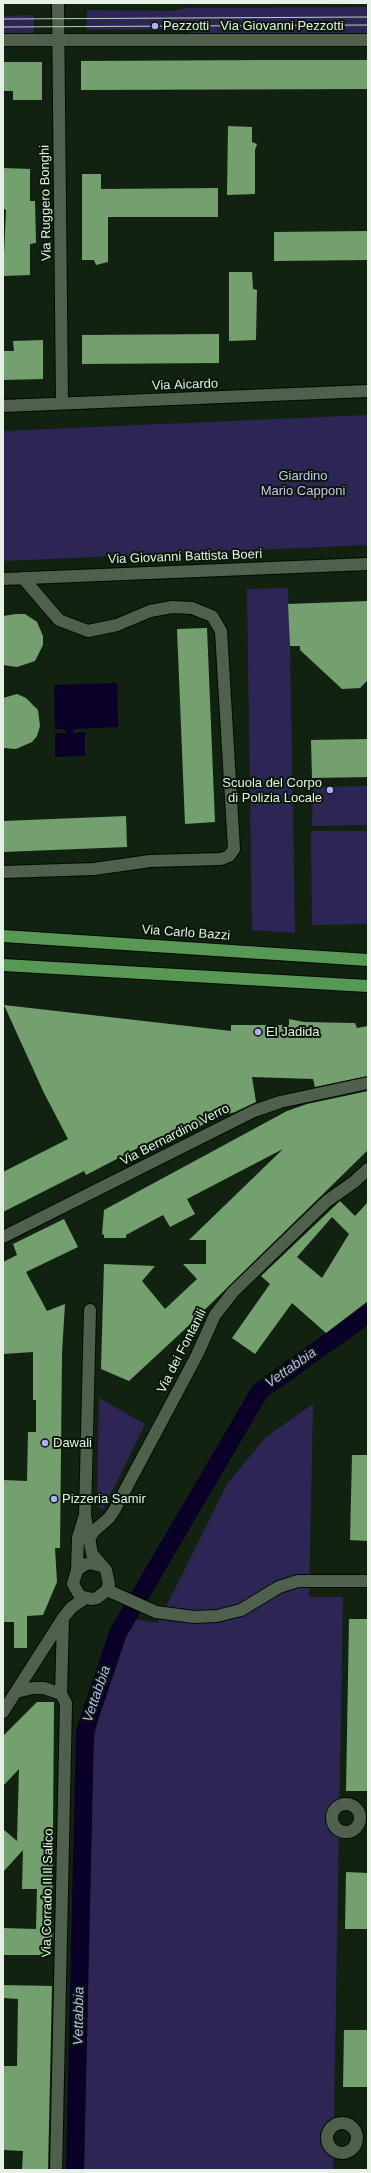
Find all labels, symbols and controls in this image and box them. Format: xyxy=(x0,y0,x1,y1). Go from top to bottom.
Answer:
place label: Pezzotti xyxy=(163,18,209,34)
street label: Via Giovanni Pezzotti xyxy=(220,18,344,34)
marker: Pezzotti xyxy=(150,21,160,31)
street label: Via Ruggero Bonghi xyxy=(37,145,55,261)
street label: Via Aicardo xyxy=(152,376,218,394)
park label: Giardino Mario Capponi xyxy=(261,468,345,499)
street label: Via Giovanni Battista Boeri xyxy=(108,547,262,567)
place label: Scuola del Corpo di Polizia Locale xyxy=(222,775,322,806)
marker: Scuola del Corpo di Polizia Locale xyxy=(325,785,335,795)
street label: Via Carlo Bazzi xyxy=(141,922,231,944)
place label: El Jadida xyxy=(266,1024,319,1040)
marker: El Jadida xyxy=(253,1027,263,1037)
street label: Via Bernardino Verro xyxy=(118,1101,232,1169)
street label: Via dei Fontanili xyxy=(154,1306,210,1396)
water label: Vettabbia xyxy=(262,1344,320,1392)
place label: Dawali xyxy=(53,1435,92,1451)
marker: Dawali xyxy=(40,1438,50,1448)
place label: Pizzeria Samir xyxy=(62,1491,146,1507)
marker: Pizzeria Samir xyxy=(49,1494,59,1504)
water label: Vettabbia xyxy=(80,1664,114,1724)
street label: Via Corrado II Il Salico xyxy=(39,1828,57,1958)
water label: Vettabbia xyxy=(70,1987,88,2045)

